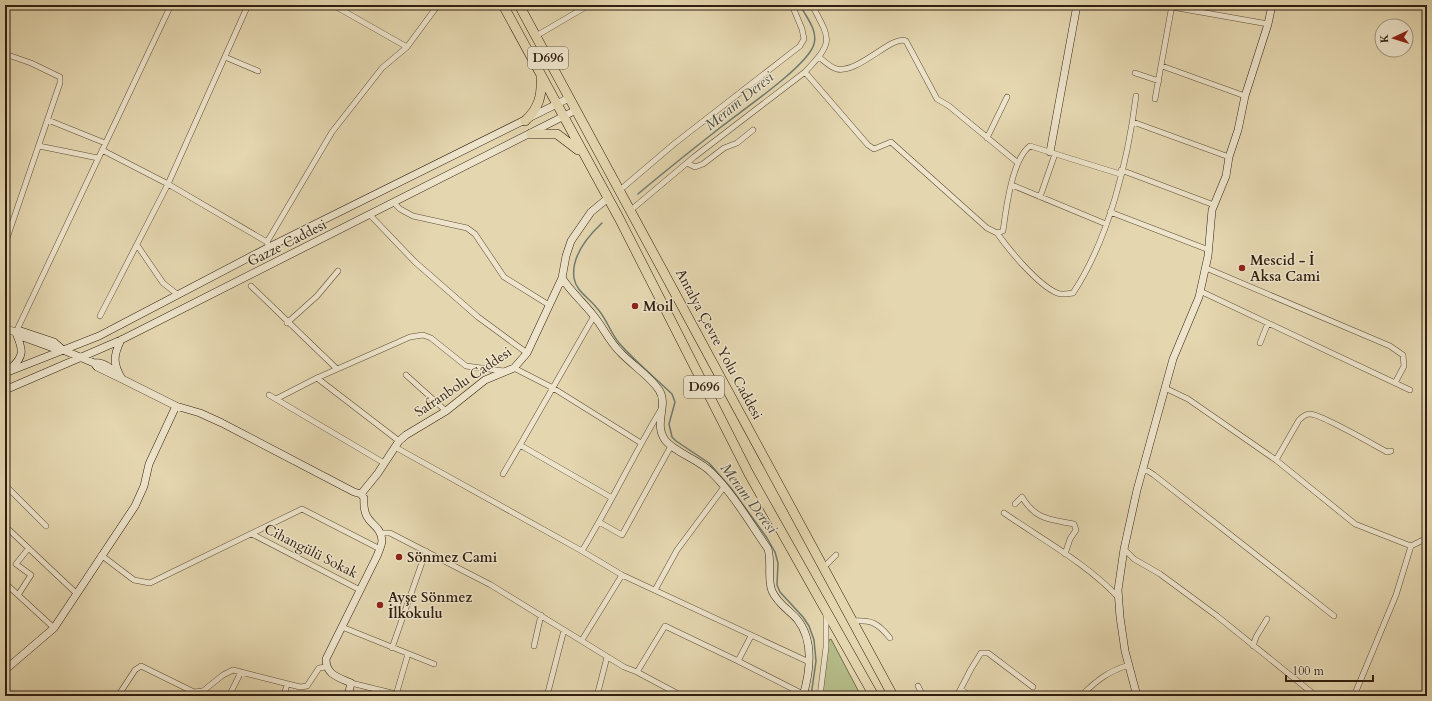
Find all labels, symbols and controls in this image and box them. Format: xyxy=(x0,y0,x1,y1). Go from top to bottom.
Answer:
north arrow xyxy=(1374,18,1414,58)
text: K xyxy=(1377,34,1392,44)
road number: D696 xyxy=(528,47,568,69)
water label: Meram Deresi xyxy=(700,66,778,135)
street label: Gazze Caddesi xyxy=(244,215,330,271)
place label: Mescid - İ Aksa Cami xyxy=(1250,250,1321,286)
marker: Mescid - İ Aksa Cami xyxy=(1237,263,1247,273)
street label: Antalya Çevre Yolu Caddesi xyxy=(671,265,767,423)
place label: Moil xyxy=(643,297,673,316)
marker: Moil xyxy=(630,301,640,311)
street label: Safranbolu Caddesi xyxy=(411,342,515,422)
road number: D696 xyxy=(684,376,724,398)
water label: Meram Deresi xyxy=(716,459,783,538)
street label: Cihangülü Sokak xyxy=(261,519,361,583)
place label: Sönmez Cami xyxy=(407,548,498,567)
marker: Sönmez Cami xyxy=(394,552,404,562)
place label: Ayşe Sönmez İlkokulu xyxy=(388,588,472,623)
marker: Ayşe Sönmez İlkokulu xyxy=(375,600,385,610)
scale bar xyxy=(1286,657,1373,683)
text: 100 m xyxy=(1292,663,1325,679)

